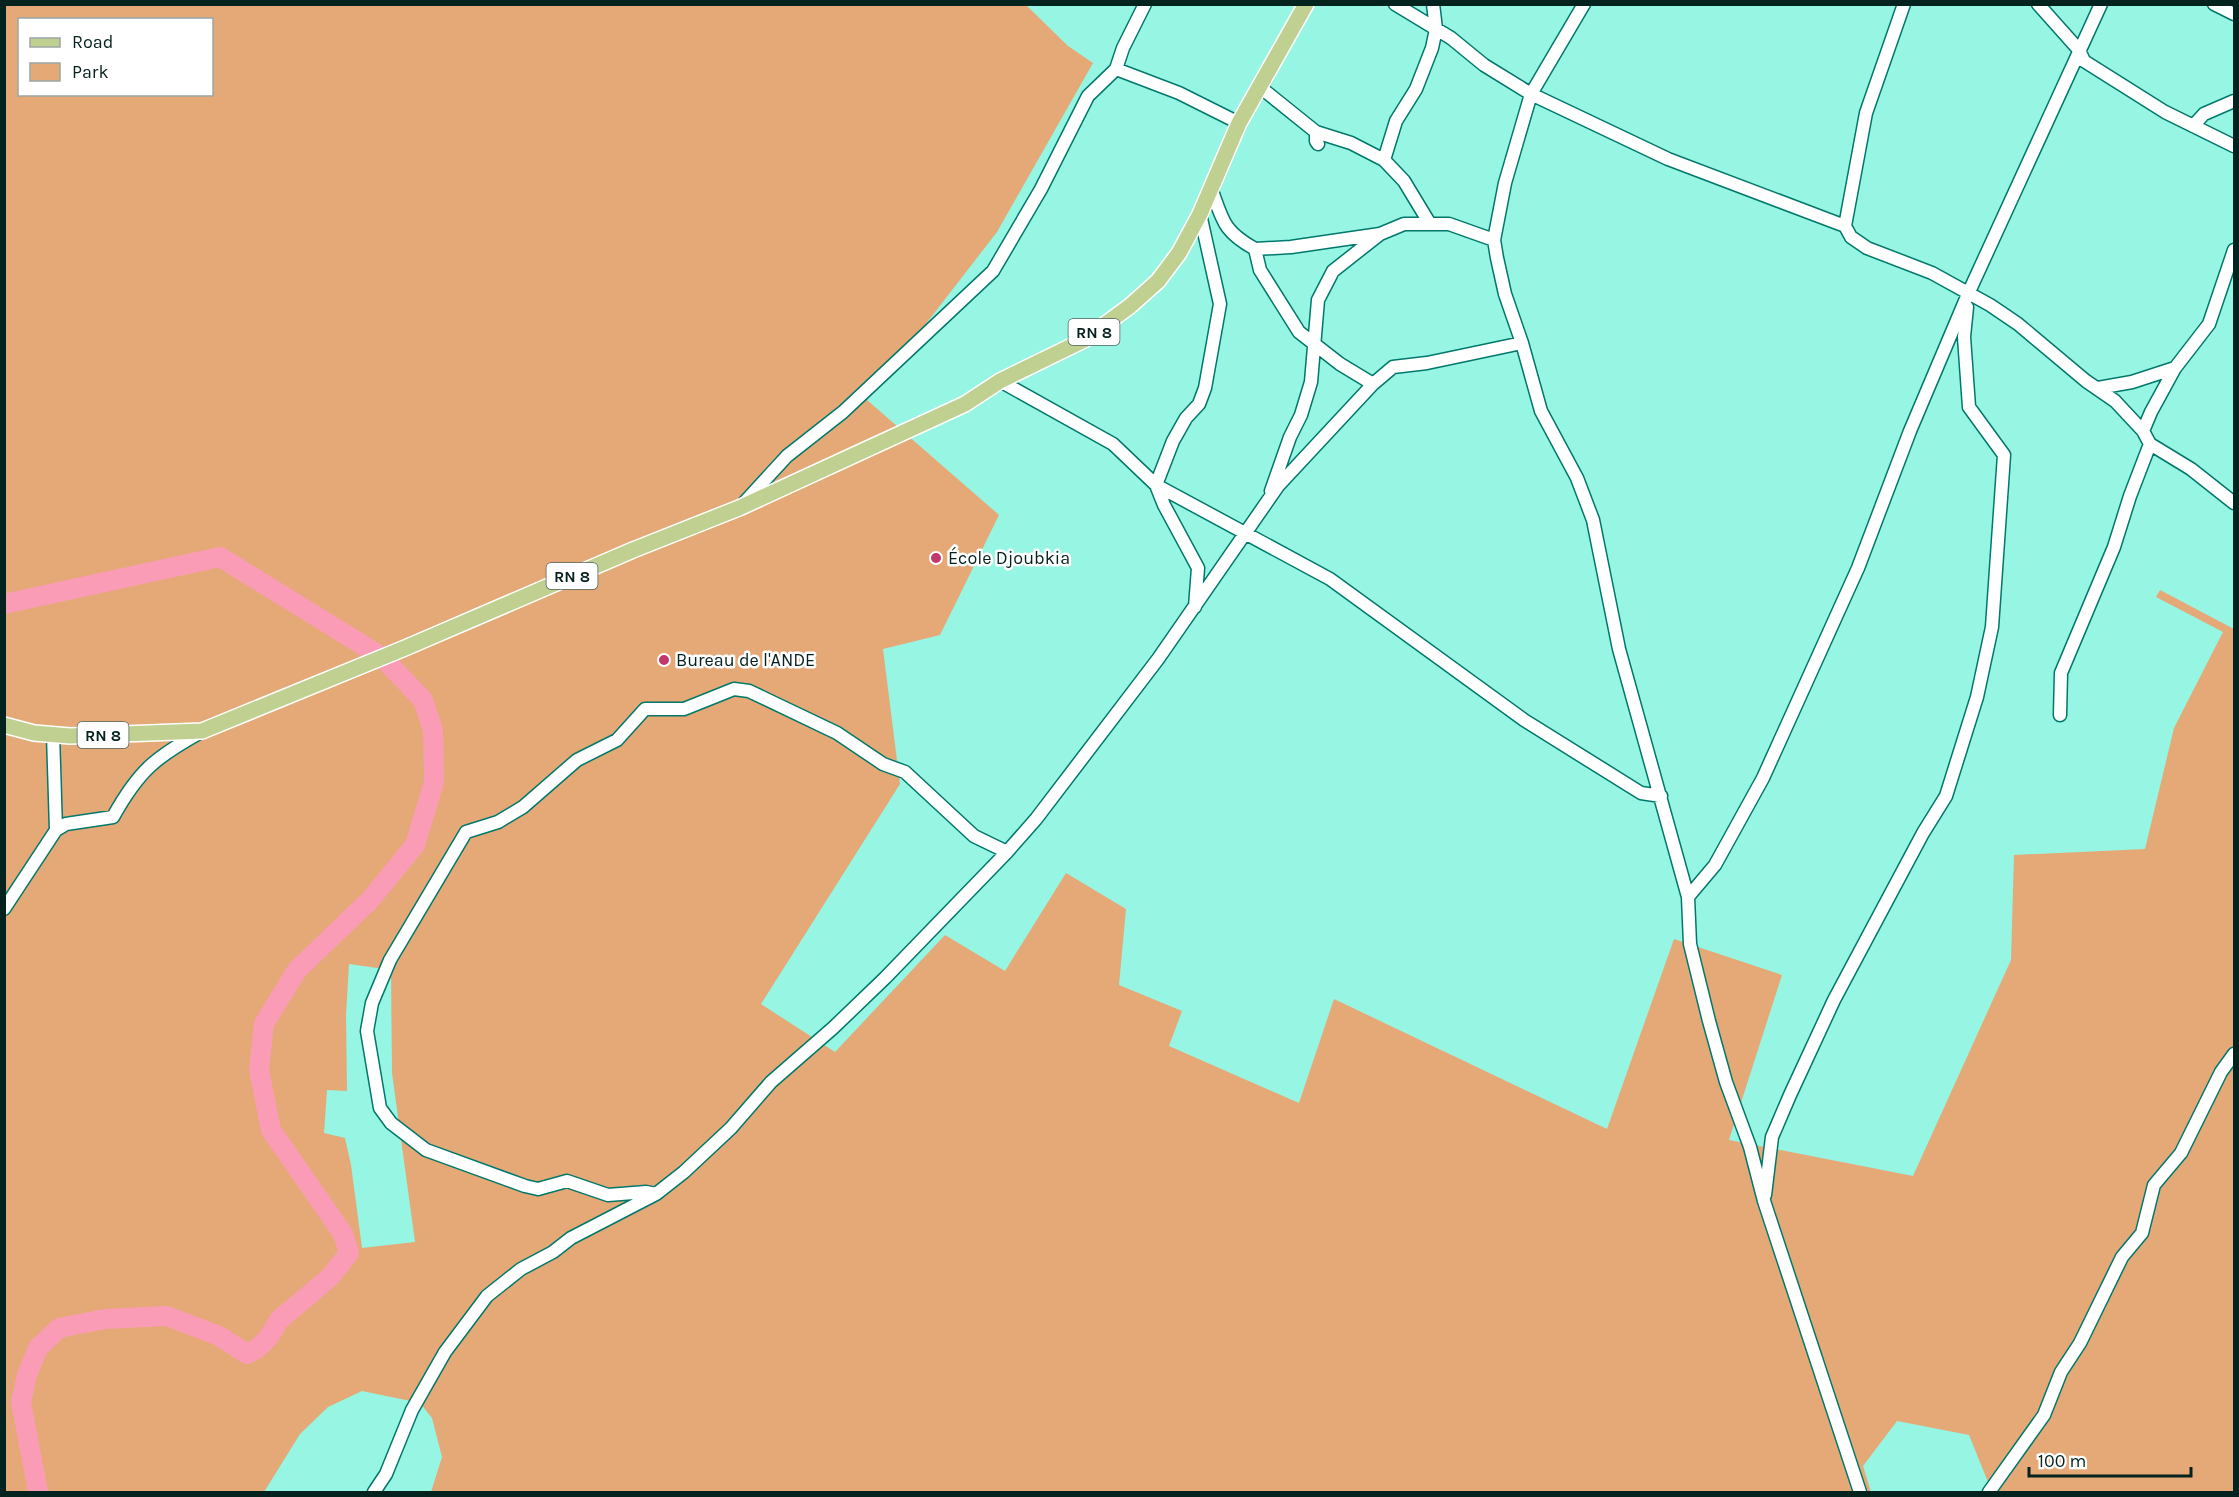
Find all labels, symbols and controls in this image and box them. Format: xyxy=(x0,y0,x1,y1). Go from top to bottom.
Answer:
legend xyxy=(18,18,213,96)
text: Road xyxy=(72,31,113,53)
text: Park xyxy=(72,61,109,83)
road number: RN 8 xyxy=(1068,319,1120,345)
place label: École Djoubkia xyxy=(948,546,1070,569)
marker: École Djoubkia xyxy=(929,551,943,565)
road number: RN 8 xyxy=(546,563,598,589)
place label: Bureau de l'ANDE xyxy=(676,649,815,671)
marker: Bureau de l'ANDE xyxy=(657,653,671,667)
road number: RN 8 xyxy=(78,722,128,748)
scale bar xyxy=(2029,1440,2191,1478)
text: 100 m xyxy=(2038,1450,2086,1472)

